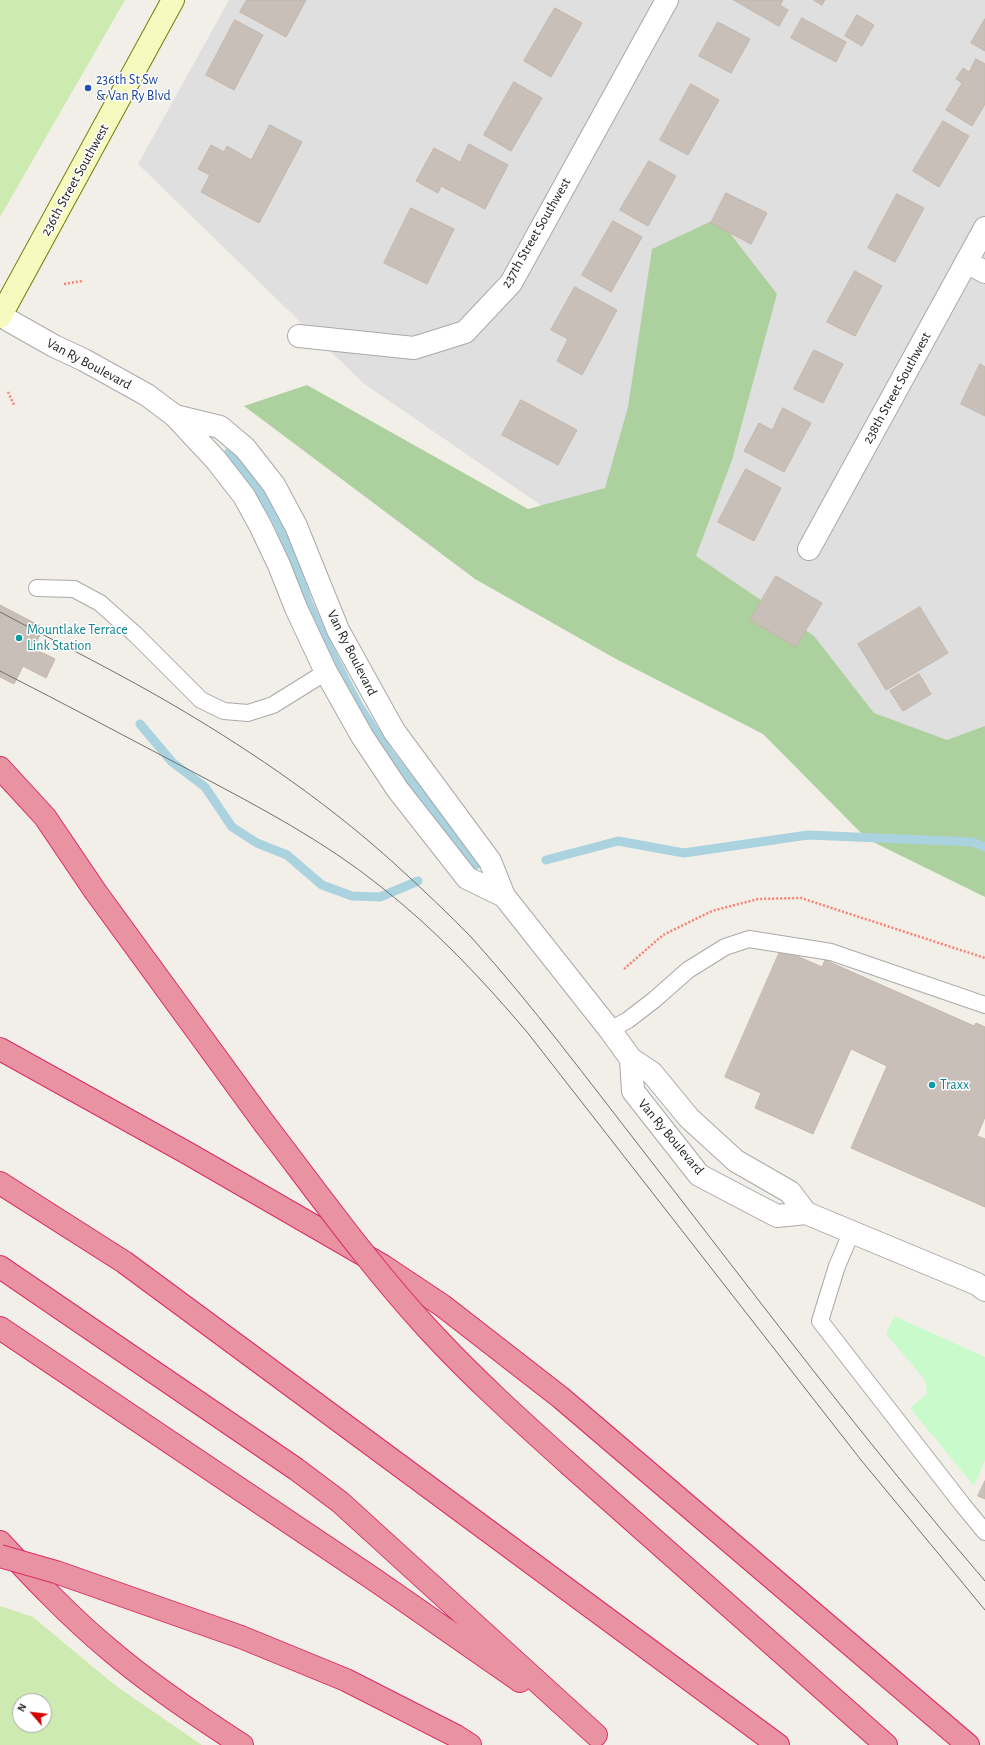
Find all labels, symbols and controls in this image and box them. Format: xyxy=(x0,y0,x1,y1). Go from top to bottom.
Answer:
place label: 236th St Sw & Van Ry Blvd xyxy=(96,72,171,104)
marker: 236th St Sw & Van Ry Blvd xyxy=(83,83,93,93)
street label: 236th Street Southwest xyxy=(37,121,113,239)
street label: 237th Street Southwest xyxy=(498,175,574,291)
street label: 238th Street Southwest xyxy=(859,329,935,447)
street label: Van Ry Boulevard xyxy=(44,335,134,393)
street label: Van Ry Boulevard xyxy=(323,607,381,699)
place label: Mountlake Terrace Link Station xyxy=(27,622,128,654)
marker: Mountlake Terrace Link Station xyxy=(14,633,24,643)
place label: Traxx xyxy=(940,1077,969,1093)
marker: Traxx xyxy=(927,1080,937,1090)
street label: Van Ry Boulevard xyxy=(634,1096,708,1178)
north arrow xyxy=(12,1693,52,1733)
text: N xyxy=(15,1702,28,1714)

